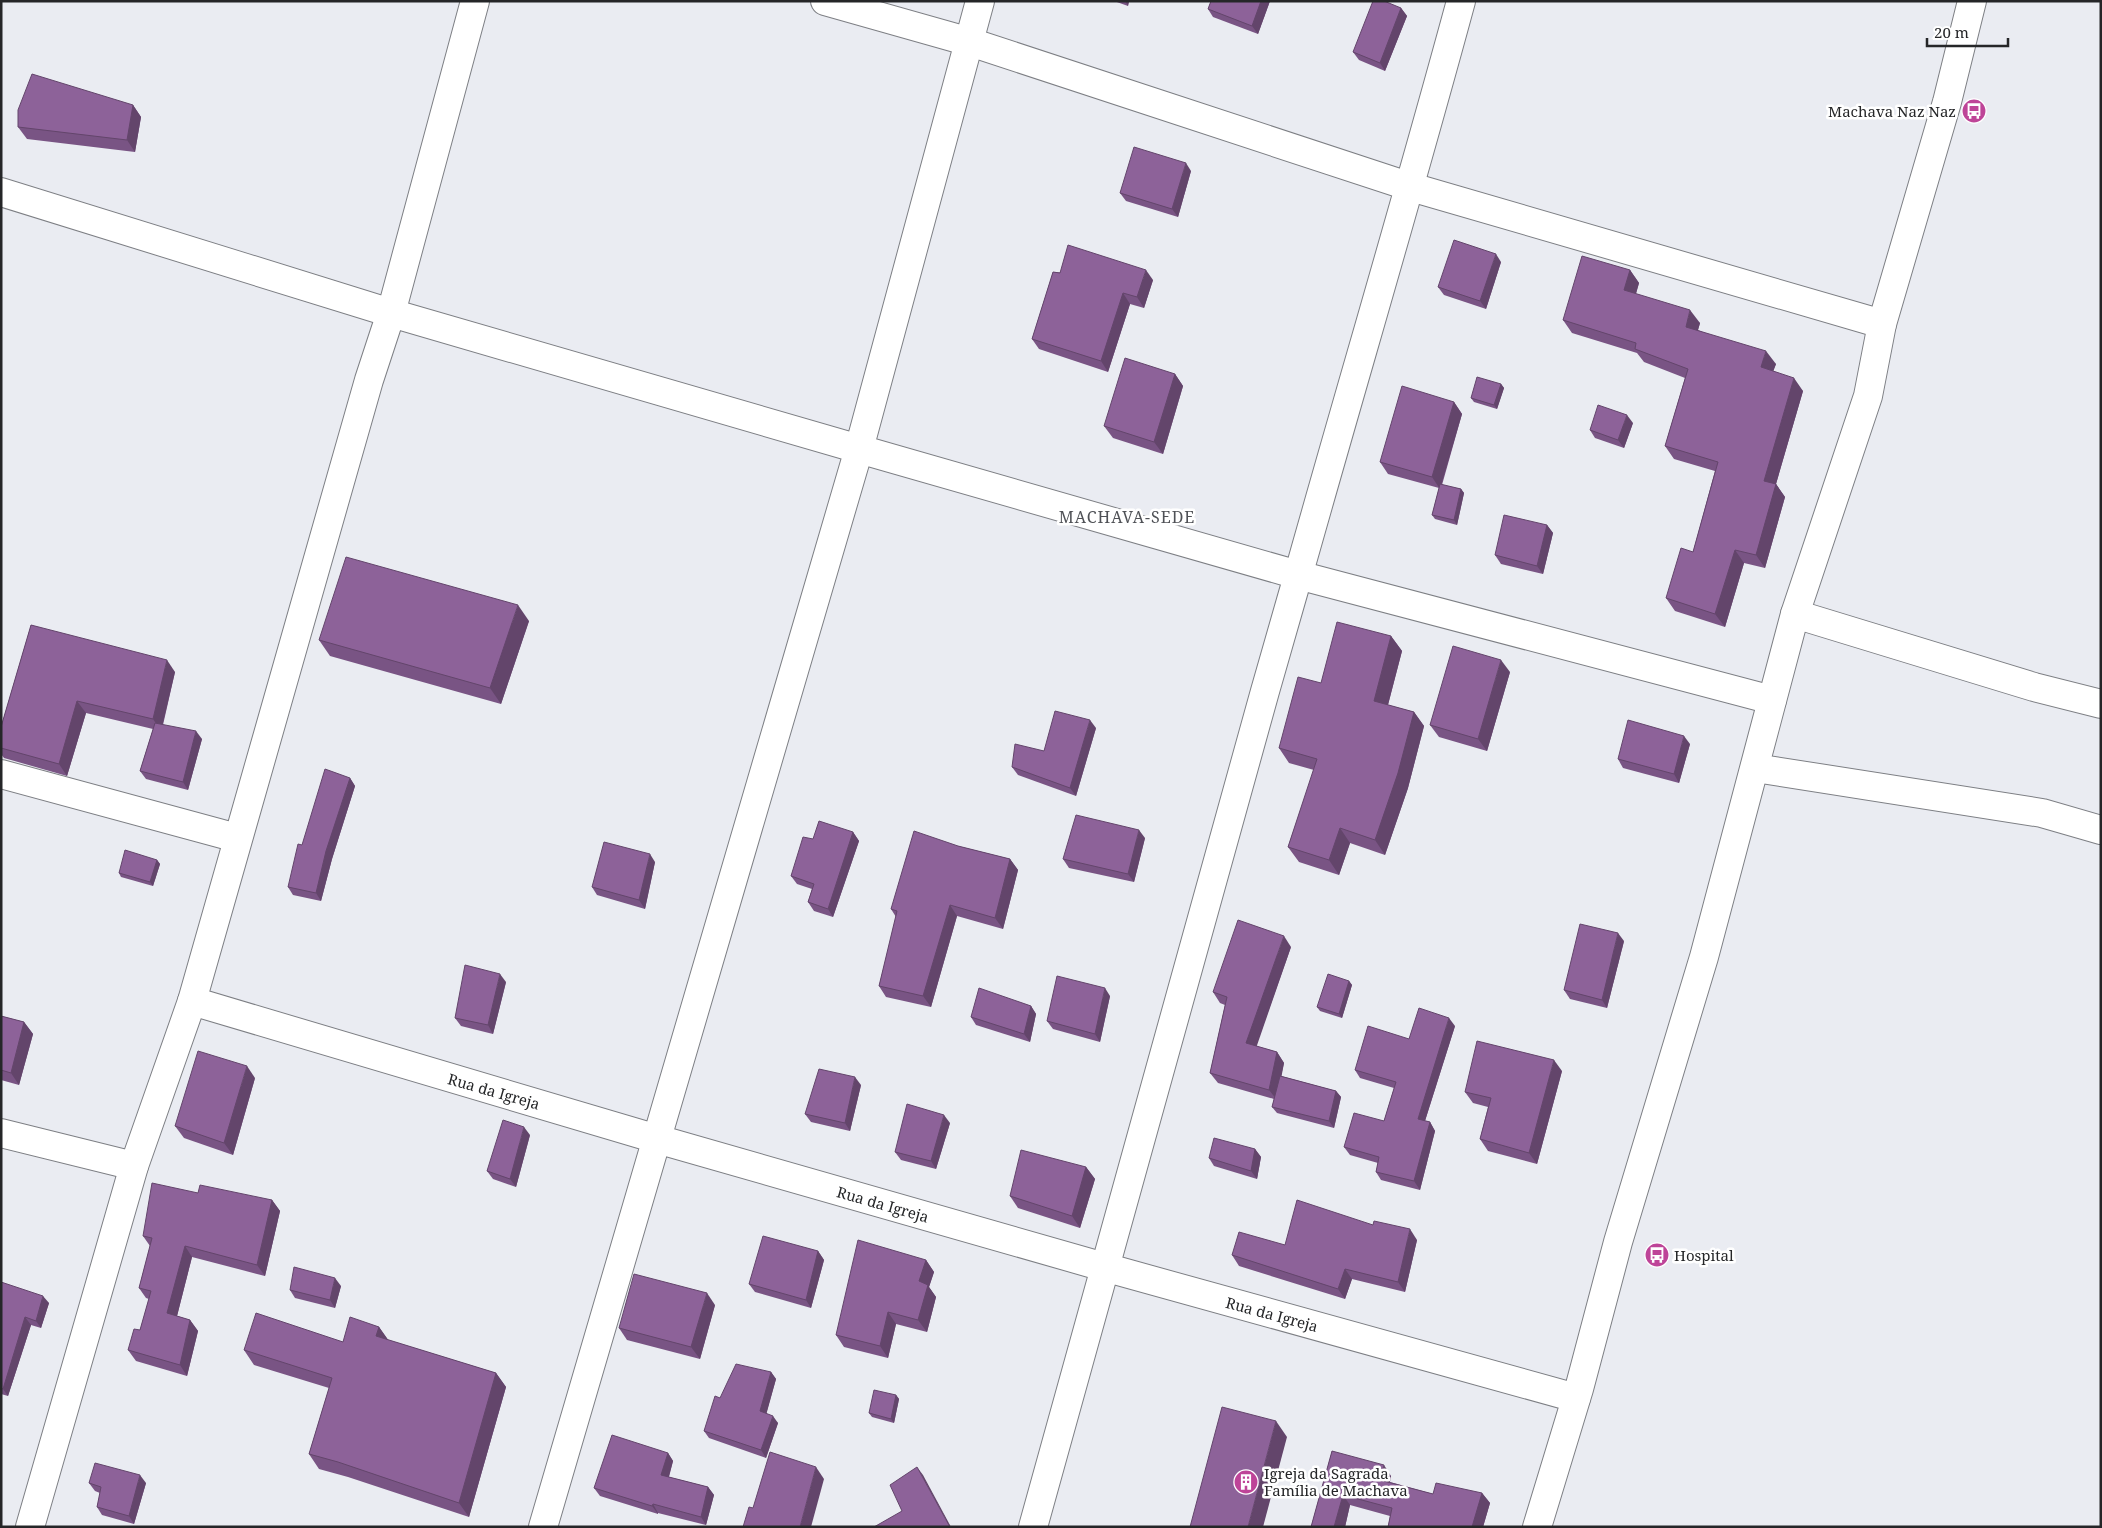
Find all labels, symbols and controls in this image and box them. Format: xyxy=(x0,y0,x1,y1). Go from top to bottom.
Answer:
scale bar xyxy=(1927,15,2008,47)
text: 20 m xyxy=(1934,22,1969,42)
bus stop icon: Machava Naz Naz xyxy=(1961,98,1987,124)
place label: Machava Naz Naz xyxy=(1828,101,1956,121)
district label: MACHAVA-SEDE xyxy=(1059,506,1195,528)
street label: Rua da Igreja xyxy=(446,1068,542,1114)
street label: Rua da Igreja xyxy=(835,1181,931,1227)
bus stop icon: Hospital xyxy=(1644,1242,1670,1268)
place label: Hospital xyxy=(1674,1245,1734,1265)
street label: Rua da Igreja xyxy=(1224,1292,1320,1336)
place label: Igreja da Sagrada Família de Machava xyxy=(1264,1463,1408,1500)
building icon: Igreja da Sagrada Família de Machava xyxy=(1233,1469,1259,1495)

